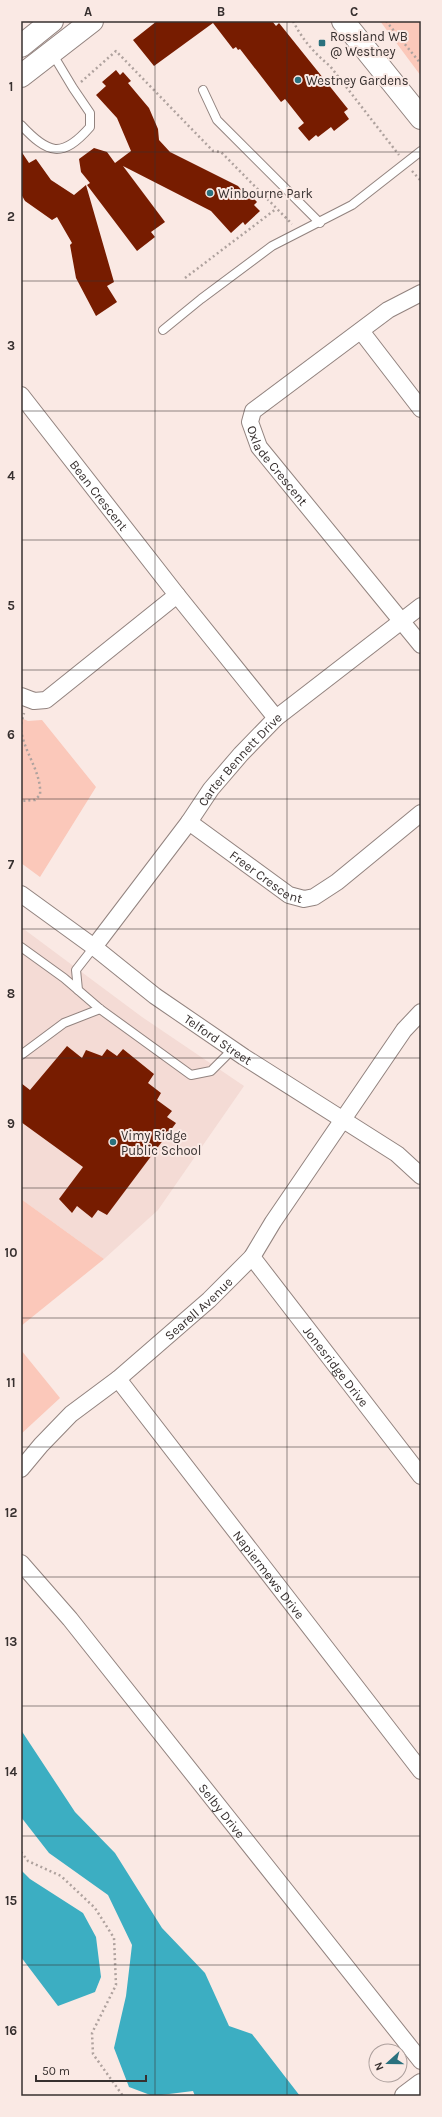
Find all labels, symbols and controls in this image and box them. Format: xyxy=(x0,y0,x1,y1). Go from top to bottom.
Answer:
text: A xyxy=(84,4,92,19)
text: B xyxy=(217,4,225,19)
text: C xyxy=(350,4,358,19)
place label: Rossland WB @ Westney xyxy=(330,29,408,59)
marker: Rossland WB @ Westney xyxy=(317,38,327,48)
place label: Westney Gardens xyxy=(306,73,409,88)
marker: Westney Gardens xyxy=(293,75,303,85)
text: 1 xyxy=(9,79,13,94)
place label: Winbourne Park xyxy=(218,186,313,201)
marker: Winbourne Park xyxy=(205,188,215,198)
text: 2 xyxy=(7,209,15,224)
text: 3 xyxy=(7,338,15,353)
street label: Oxlade Crescent xyxy=(244,423,311,508)
street label: Bean Crescent xyxy=(67,457,131,533)
text: 4 xyxy=(7,468,15,483)
text: 5 xyxy=(7,598,15,613)
street label: Carter Bennett Drive xyxy=(194,709,285,809)
text: 6 xyxy=(7,727,15,742)
street label: Freer Crescent xyxy=(227,847,304,906)
text: 7 xyxy=(8,857,15,872)
text: 8 xyxy=(7,986,15,1001)
street label: Telford Street xyxy=(181,1011,255,1068)
text: 9 xyxy=(7,1116,15,1131)
place label: Vimy Ridge Public School xyxy=(121,1128,201,1158)
marker: Vimy Ridge Public School xyxy=(108,1137,118,1147)
text: 10 xyxy=(5,1245,17,1260)
street label: Searell Avenue xyxy=(161,1273,236,1343)
street label: Jonesridge Drive xyxy=(301,1323,372,1410)
text: 11 xyxy=(6,1375,16,1390)
text: 12 xyxy=(5,1505,17,1520)
street label: Napiermews Drive xyxy=(230,1527,308,1622)
text: 13 xyxy=(5,1634,17,1649)
text: 14 xyxy=(5,1764,17,1779)
street label: Selby Drive xyxy=(196,1780,249,1841)
text: 15 xyxy=(5,1893,18,1908)
text: 16 xyxy=(5,2023,17,2038)
north arrow xyxy=(368,2043,408,2083)
scale bar xyxy=(36,2057,146,2083)
text: N xyxy=(372,2060,387,2072)
text: 50 m xyxy=(42,2064,70,2078)

